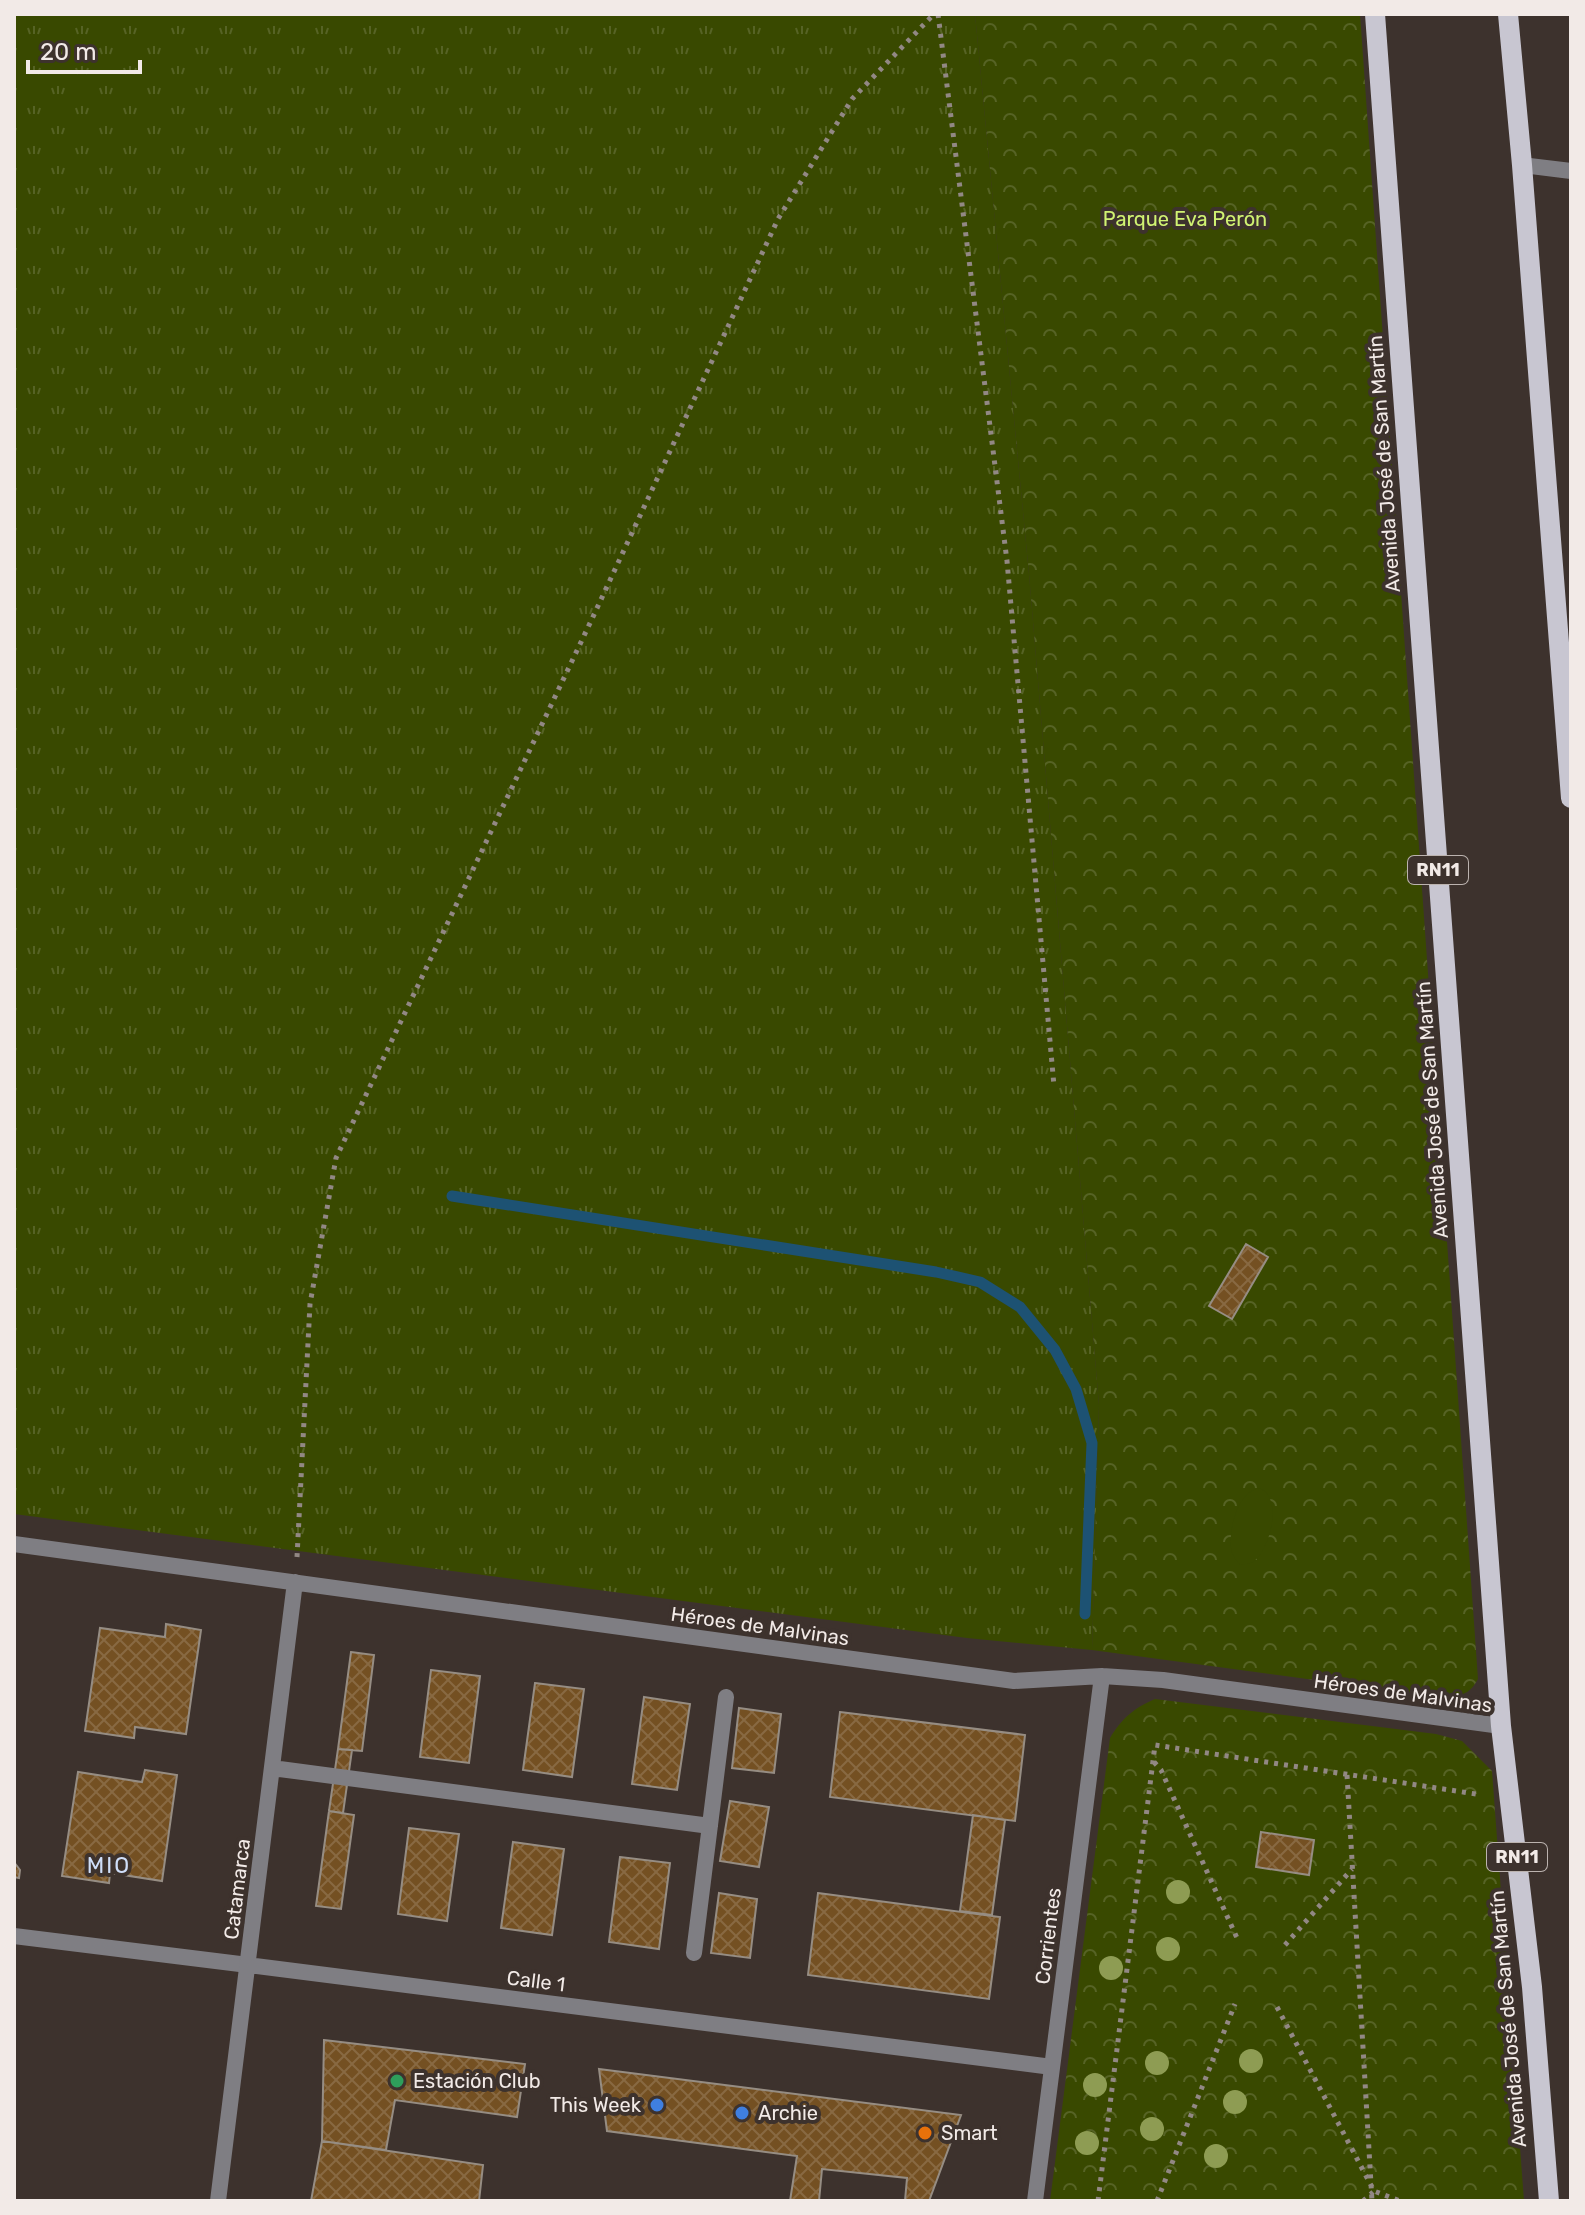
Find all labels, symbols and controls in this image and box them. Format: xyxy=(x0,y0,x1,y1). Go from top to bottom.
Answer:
scale bar xyxy=(28,24,140,74)
text: 20 m xyxy=(40,38,97,66)
park label: Parque Eva Perón xyxy=(1103,207,1267,231)
street label: Avenida José de San Martín xyxy=(1363,335,1405,593)
road number: RN11 xyxy=(1408,856,1468,884)
street label: Avenida José de San Martín xyxy=(1411,981,1453,1239)
street label: Héroes de Malvinas xyxy=(669,1602,851,1650)
street label: Héroes de Malvinas xyxy=(1312,1669,1494,1717)
street label: Catamarca xyxy=(219,1837,255,1941)
road number: RN11 xyxy=(1487,1843,1547,1871)
district label: MIO xyxy=(87,1852,131,1879)
street label: Corrientes xyxy=(1030,1886,1066,1986)
street label: Avenida José de San Martín xyxy=(1485,1890,1531,2148)
street label: Calle 1 xyxy=(505,1966,567,1996)
place label: Estación Club xyxy=(413,2069,541,2093)
marker: Estación Club xyxy=(388,2072,406,2090)
place label: This Week xyxy=(550,2093,642,2117)
marker: This Week xyxy=(648,2096,666,2114)
place label: Archie xyxy=(758,2101,818,2125)
marker: Archie xyxy=(733,2104,751,2122)
place label: Smart xyxy=(941,2121,998,2145)
marker: Smart xyxy=(916,2124,934,2142)

